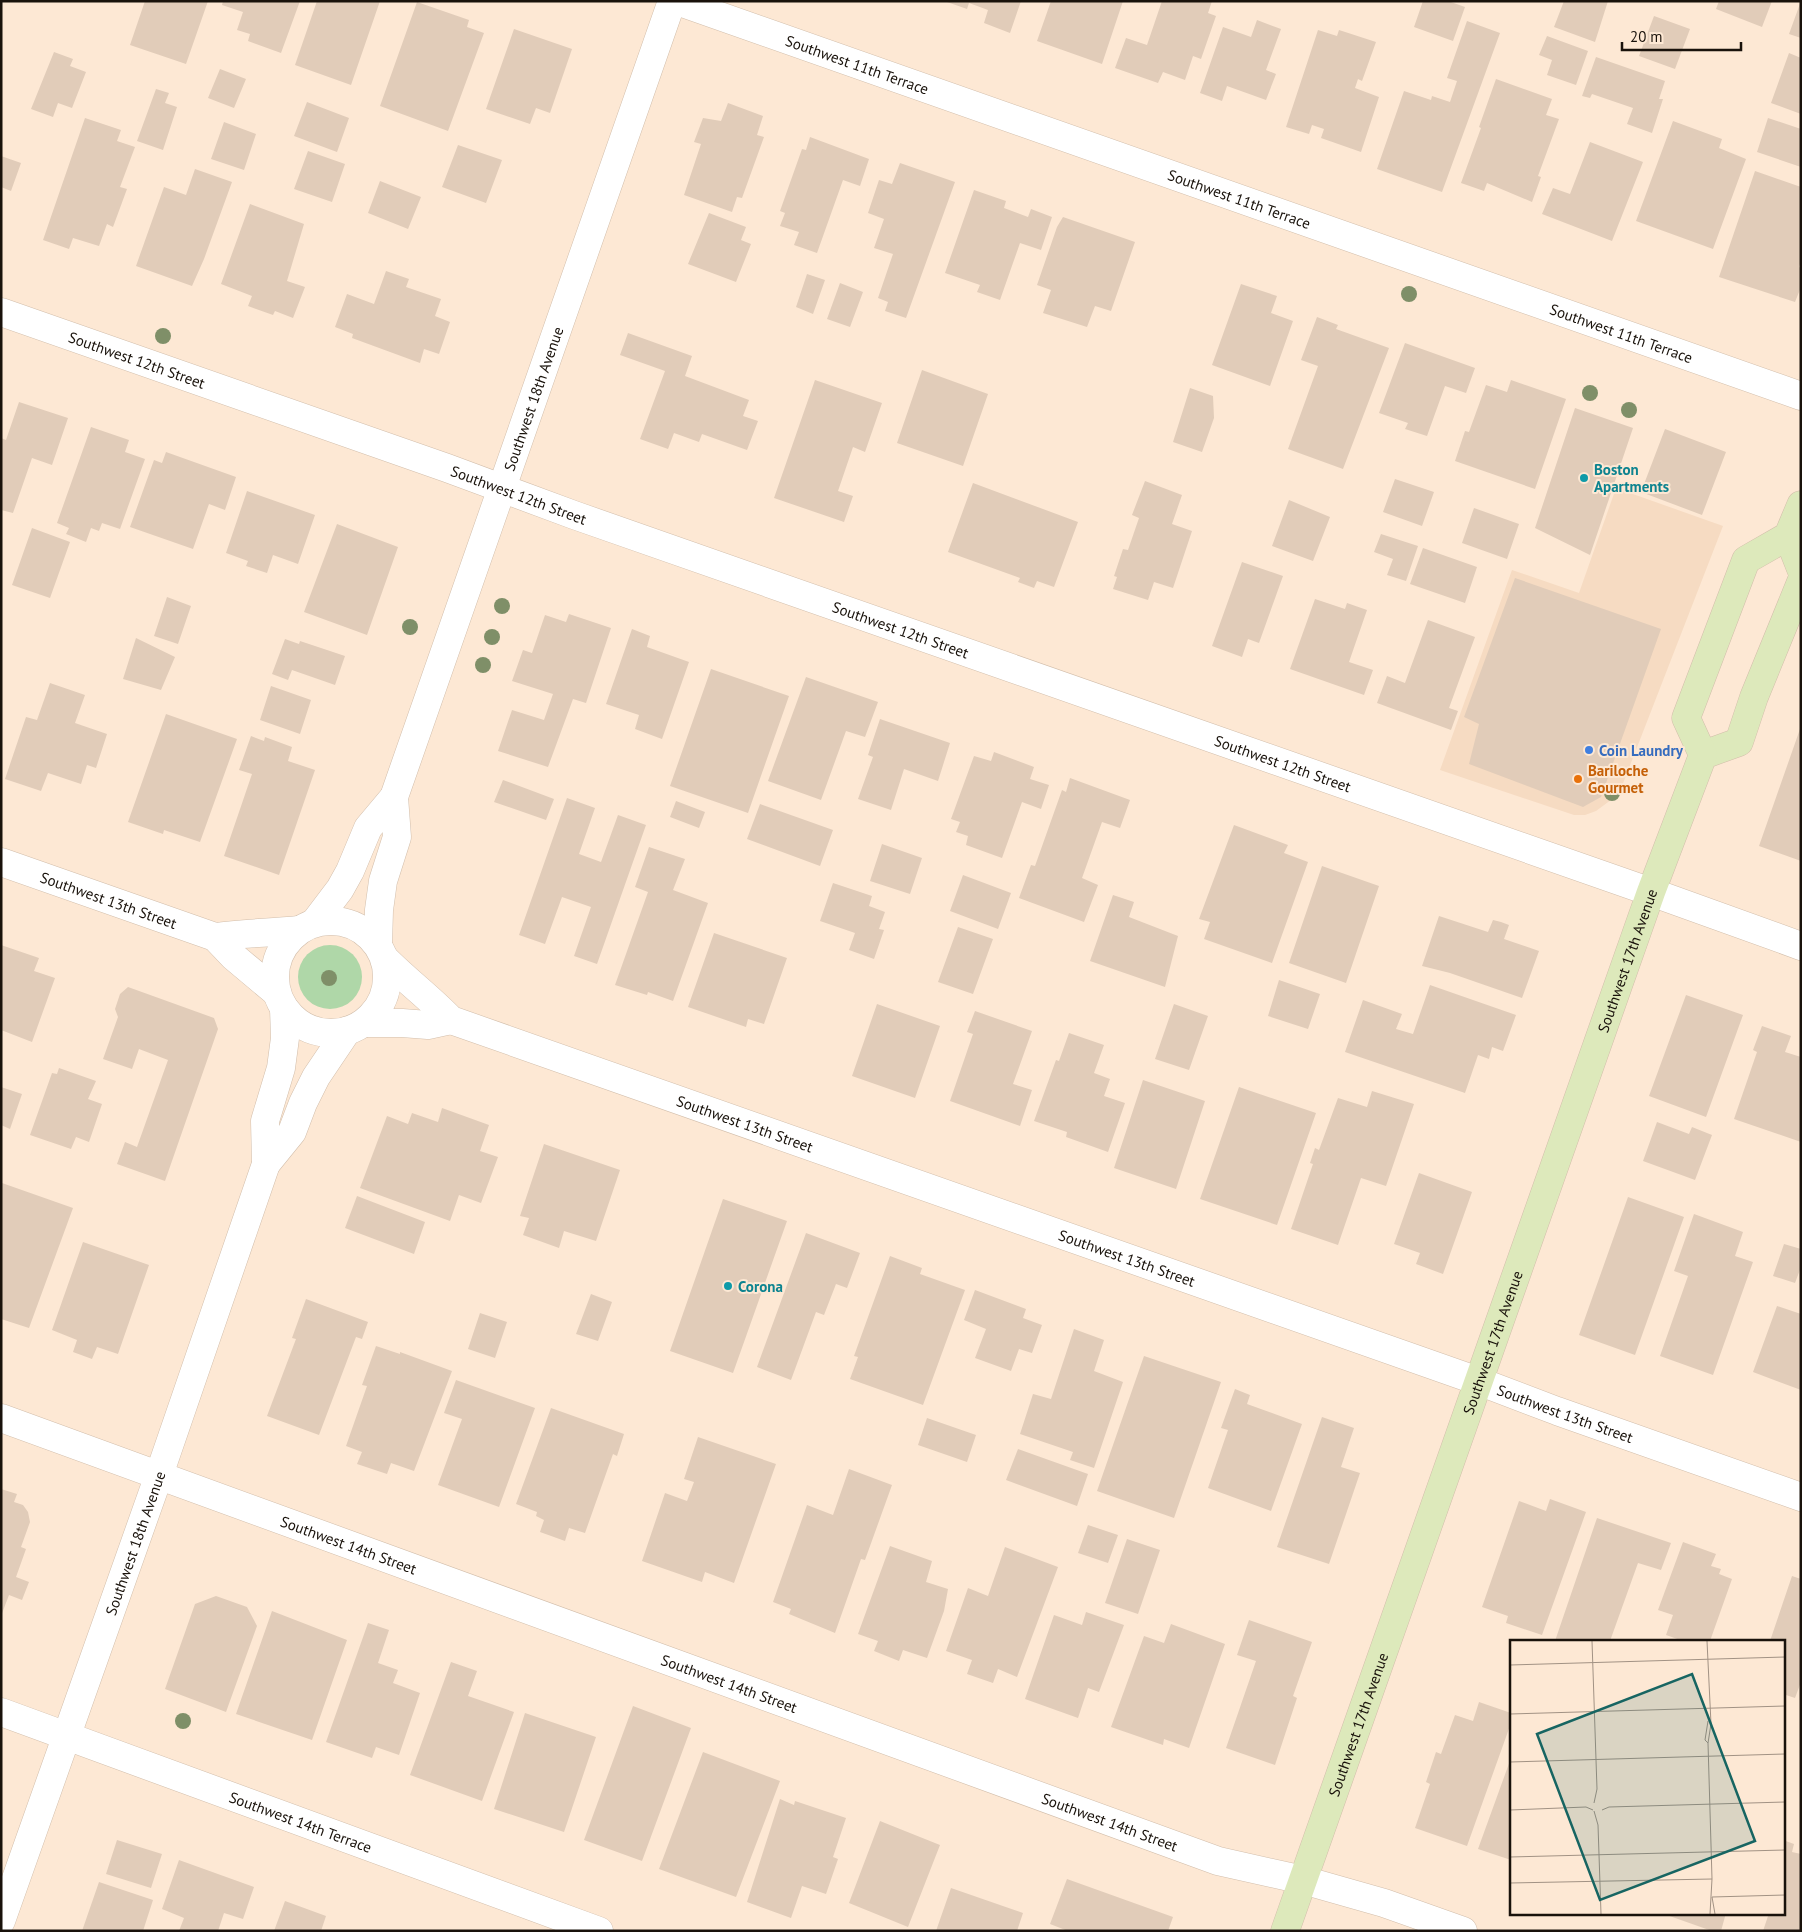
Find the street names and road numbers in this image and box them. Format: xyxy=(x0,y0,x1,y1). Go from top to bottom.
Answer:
street label: Southwest 11th Terrace xyxy=(783,30,931,98)
street label: Southwest 11th Terrace xyxy=(1165,165,1313,232)
street label: Southwest 11th Terrace xyxy=(1547,299,1695,367)
street label: Southwest 18th Avenue xyxy=(499,324,567,473)
street label: Southwest 12th Street xyxy=(66,327,208,392)
street label: Southwest 12th Street xyxy=(448,461,589,528)
street label: Southwest 12th Street xyxy=(830,597,971,662)
street label: Southwest 12th Street xyxy=(1212,730,1354,796)
street label: Southwest 13th Street xyxy=(38,867,179,932)
street label: Southwest 17th Avenue xyxy=(1593,886,1661,1035)
street label: Southwest 13th Street xyxy=(674,1091,816,1156)
street label: Southwest 13th Street xyxy=(1056,1225,1198,1290)
street label: Southwest 17th Avenue xyxy=(1458,1268,1526,1417)
street label: Southwest 13th Street xyxy=(1494,1380,1636,1447)
street label: Southwest 18th Avenue xyxy=(101,1468,169,1618)
street label: Southwest 14th Street xyxy=(278,1511,419,1578)
street label: Southwest 14th Street xyxy=(659,1650,800,1717)
street label: Southwest 17th Avenue xyxy=(1324,1650,1392,1799)
street label: Southwest 14th Terrace xyxy=(227,1787,374,1856)
street label: Southwest 14th Street xyxy=(1039,1788,1180,1855)

